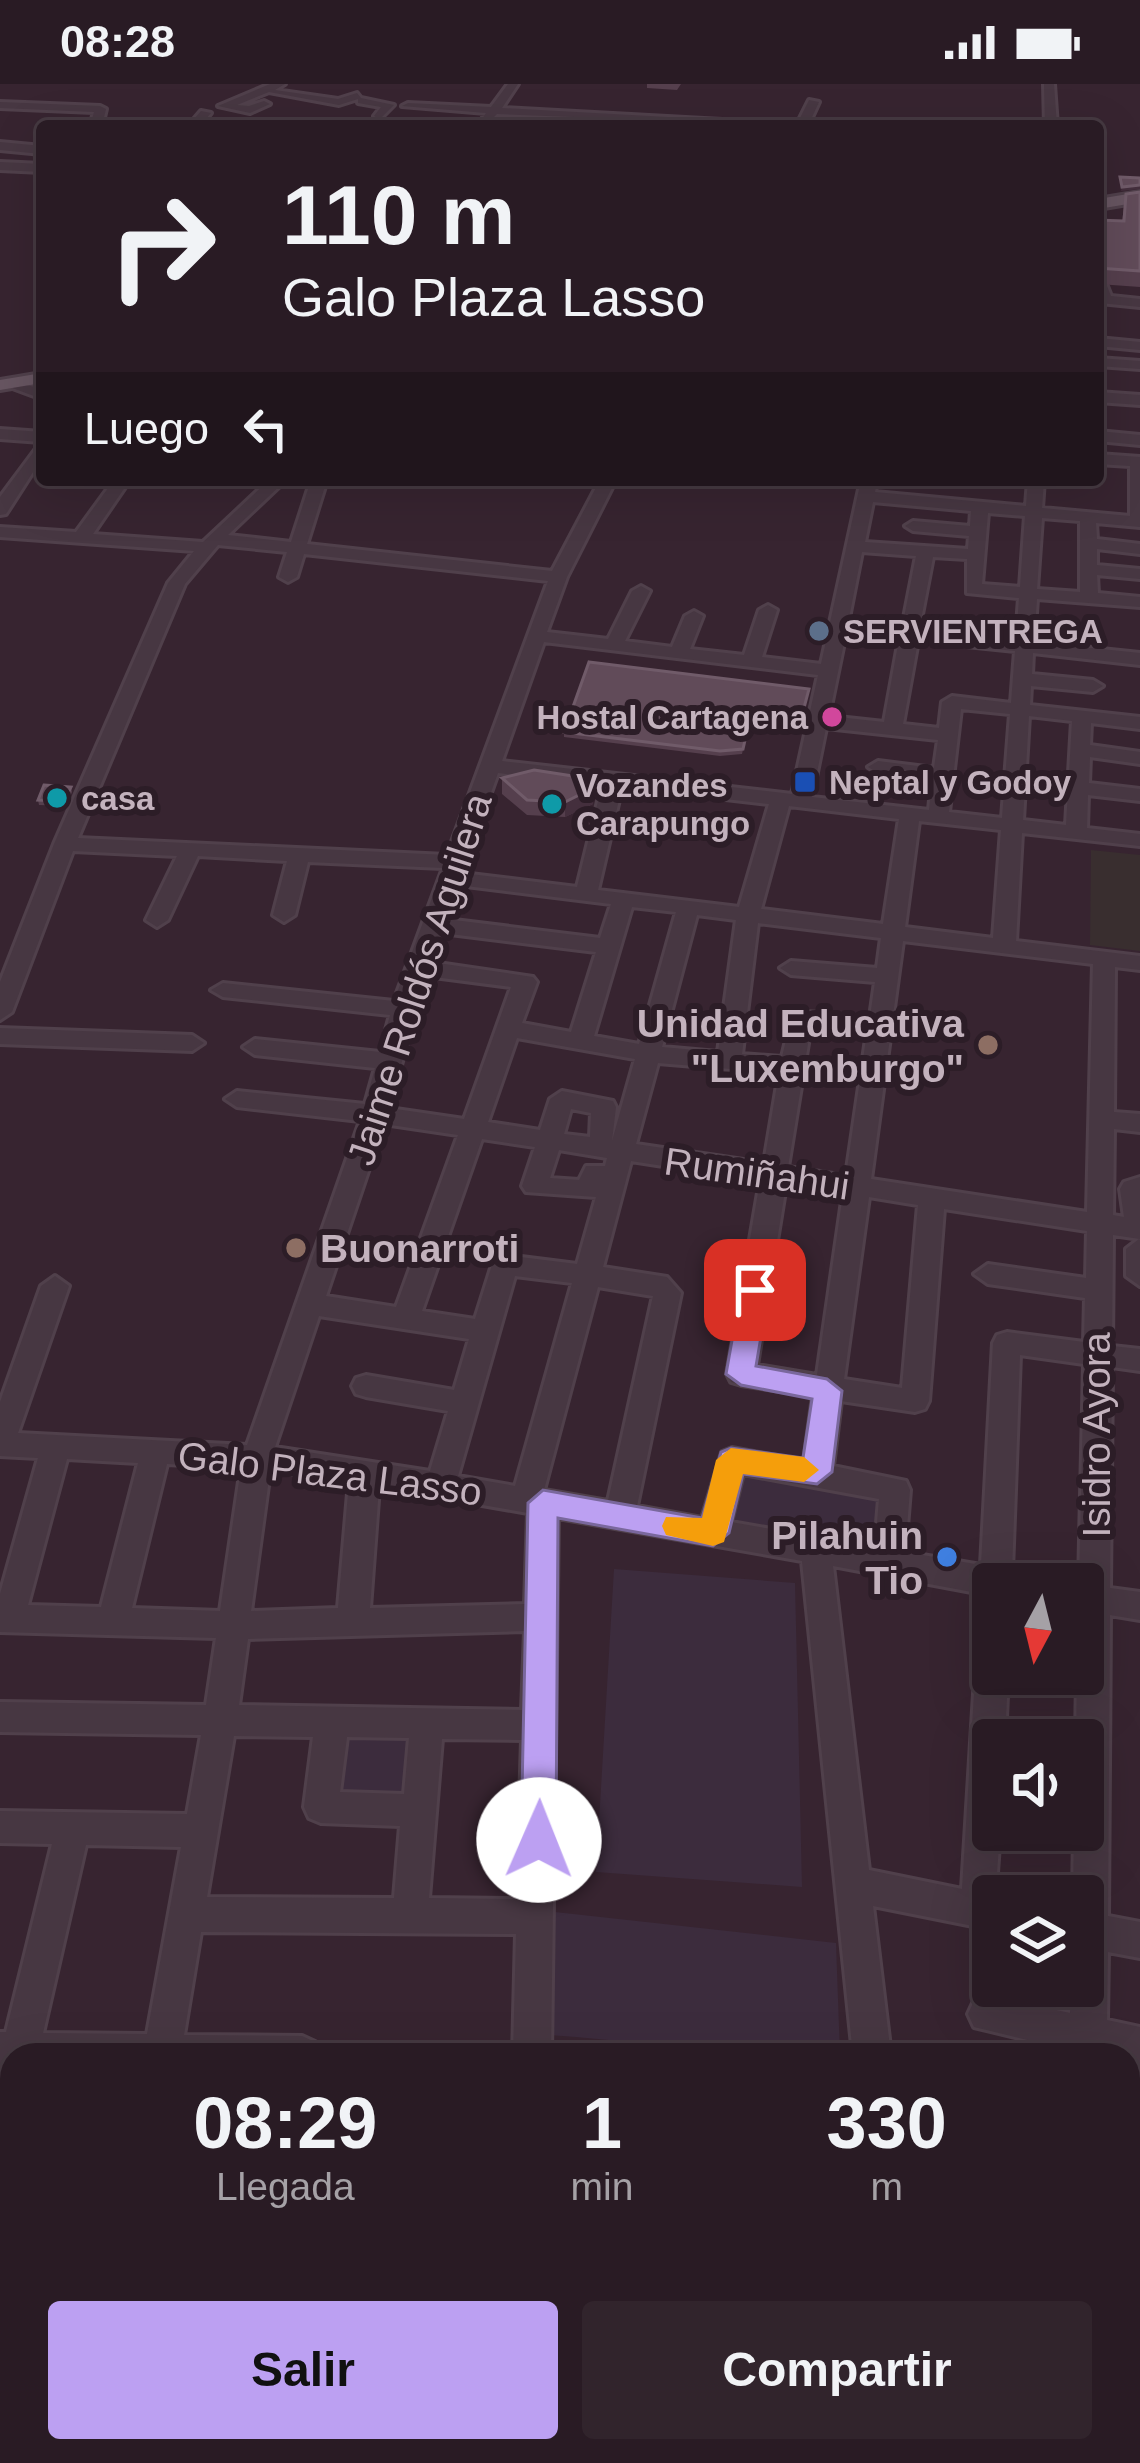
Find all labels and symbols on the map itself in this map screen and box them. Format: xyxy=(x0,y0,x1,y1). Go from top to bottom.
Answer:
place label: SERVIENTREGA xyxy=(843,613,1103,650)
marker: SERVIENTREGA xyxy=(806,618,832,644)
place label: Hostal Cartagena xyxy=(537,699,809,736)
marker: Hostal Cartagena xyxy=(819,704,845,730)
place label: Neptal y Godoy xyxy=(829,764,1072,801)
place label: Vozandes Carapungo xyxy=(576,767,750,842)
marker: Neptal y Godoy xyxy=(792,769,818,795)
place label: casa xyxy=(81,780,155,817)
marker: casa xyxy=(44,785,70,811)
street label: Jaime Roldós Aguilera xyxy=(339,788,500,1170)
marker: Vozandes Carapungo xyxy=(539,791,565,817)
place label: Unidad Educativa "Luxemburgo" xyxy=(637,1002,964,1090)
marker: Unidad Educativa "Luxemburgo" xyxy=(975,1032,1001,1058)
street label: Rumiñahui xyxy=(662,1139,852,1208)
place label: Buonarroti xyxy=(320,1227,519,1270)
marker: Buonarroti xyxy=(283,1235,309,1261)
pin xyxy=(704,1239,806,1341)
street label: Isidro Ayora xyxy=(1075,1332,1118,1538)
street label: Galo Plaza Lasso xyxy=(176,1434,484,1513)
place label: Pilahuin Tio xyxy=(771,1514,923,1602)
marker: Pilahuin Tio xyxy=(934,1544,960,1570)
north arrow xyxy=(972,1563,1104,1695)
position arrow xyxy=(476,1777,602,1903)

